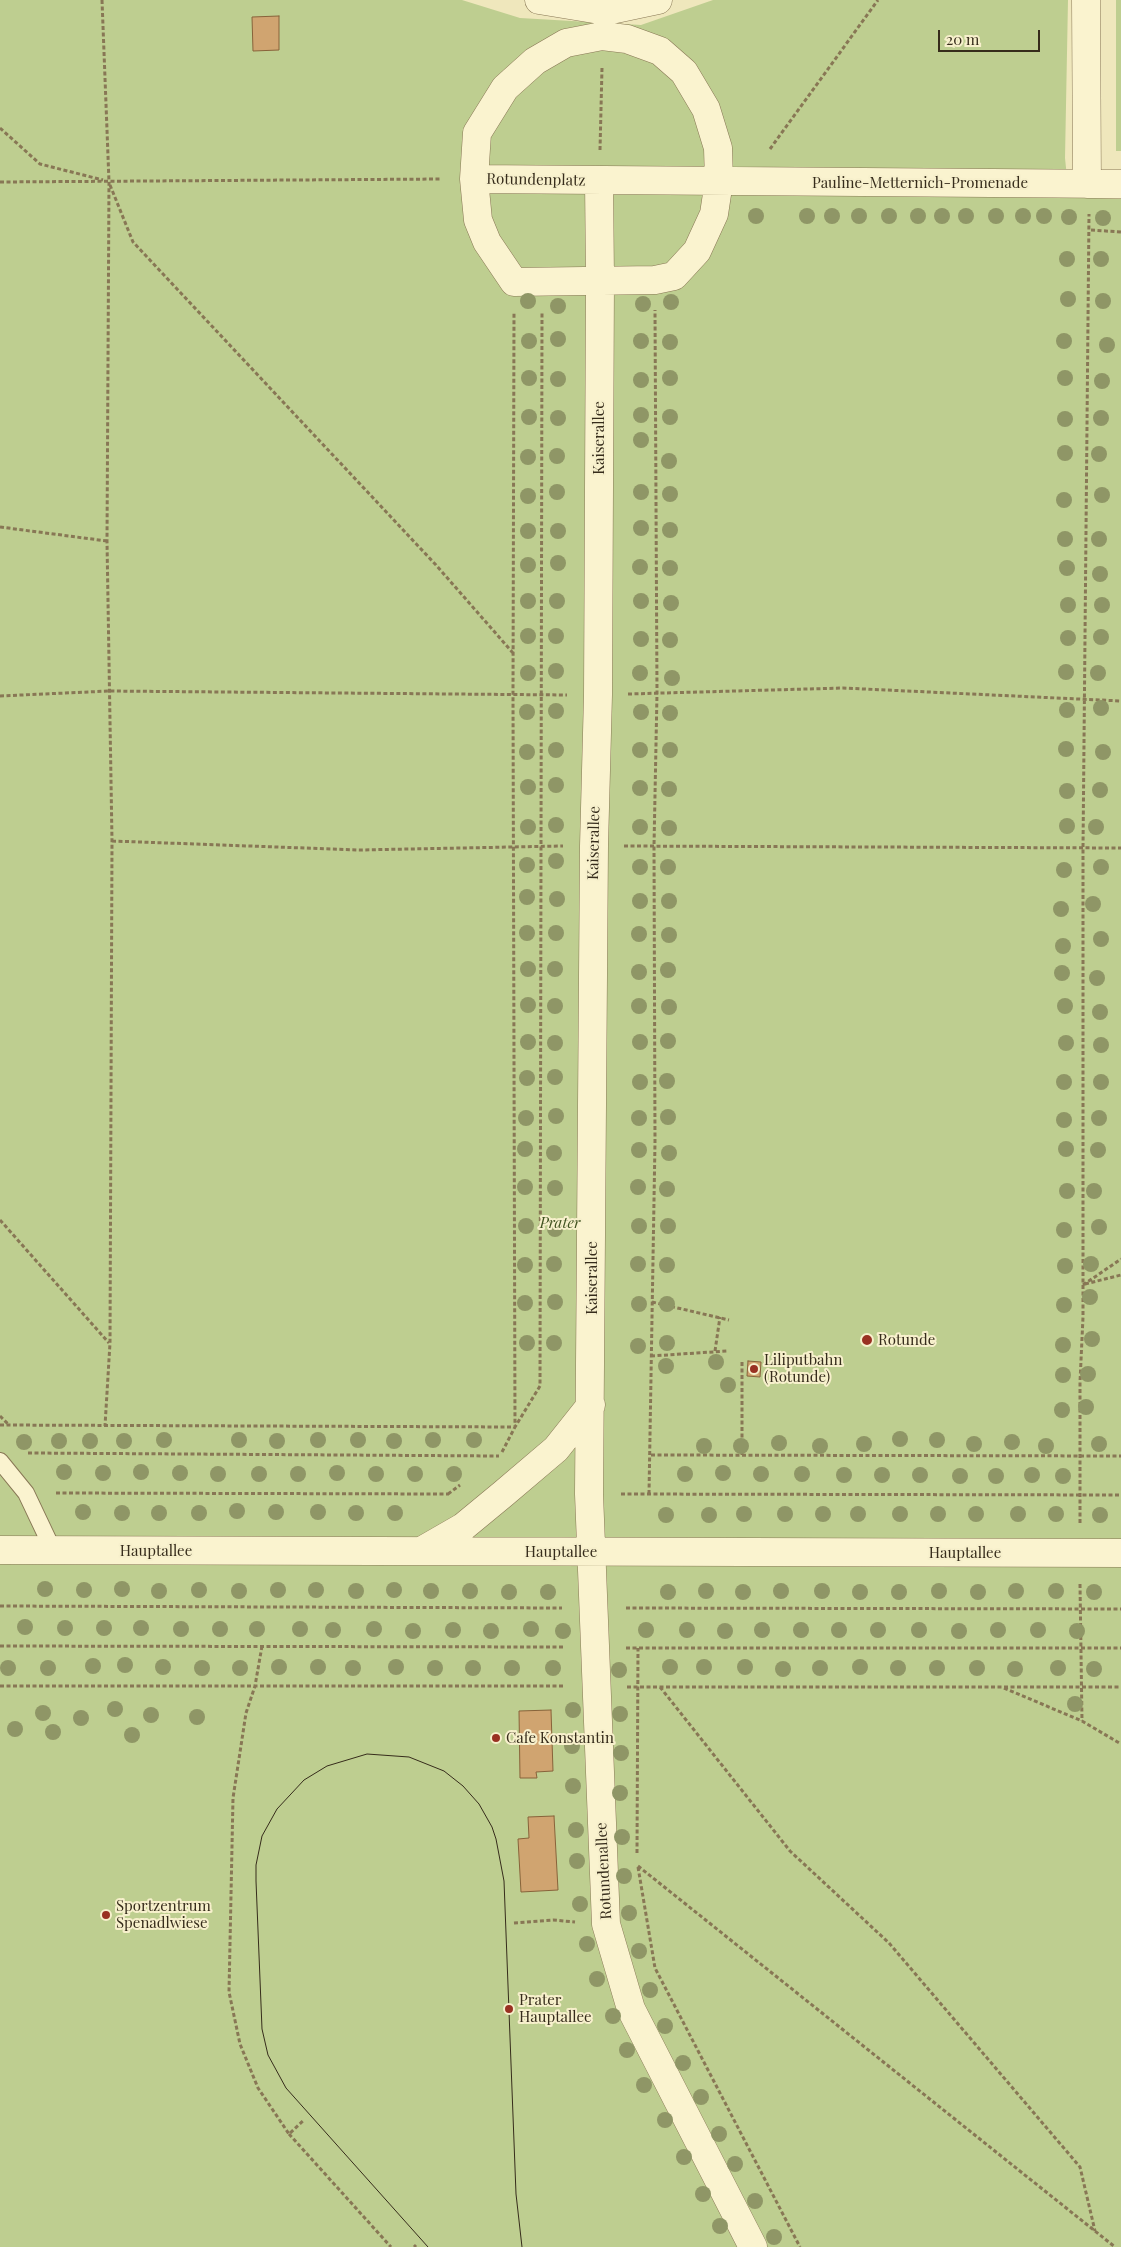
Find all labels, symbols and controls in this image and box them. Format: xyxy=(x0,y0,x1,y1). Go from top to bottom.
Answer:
scale bar xyxy=(941,20,1044,52)
text: 20 m xyxy=(946,29,979,49)
street label: Rotundenplatz xyxy=(486,170,586,190)
street label: Pauline-Metternich-Promenade xyxy=(812,174,1028,192)
street label: Kaiserallee xyxy=(590,401,608,475)
street label: Kaiserallee xyxy=(584,806,604,880)
park label: Prater xyxy=(540,1214,580,1232)
street label: Kaiserallee xyxy=(583,1241,601,1315)
place label: Rotunde xyxy=(878,1331,935,1349)
marker: Rotunde xyxy=(860,1333,874,1347)
place label: Liliputbahn (Rotunde) xyxy=(764,1351,842,1386)
marker: Liliputbahn (Rotunde) xyxy=(748,1363,760,1375)
street label: Hauptallee xyxy=(120,1542,192,1560)
street label: Hauptallee xyxy=(525,1543,597,1561)
street label: Hauptallee xyxy=(929,1544,1001,1562)
place label: Cafe Konstantin xyxy=(506,1729,614,1747)
marker: Cafe Konstantin xyxy=(490,1732,502,1744)
street label: Rotundenallee xyxy=(592,1822,616,1920)
place label: Sportzentrum Spenadlwiese xyxy=(116,1897,211,1932)
marker: Sportzentrum Spenadlwiese xyxy=(100,1909,112,1921)
place label: Prater Hauptallee xyxy=(519,1991,592,2026)
marker: Prater Hauptallee xyxy=(503,2003,515,2015)

